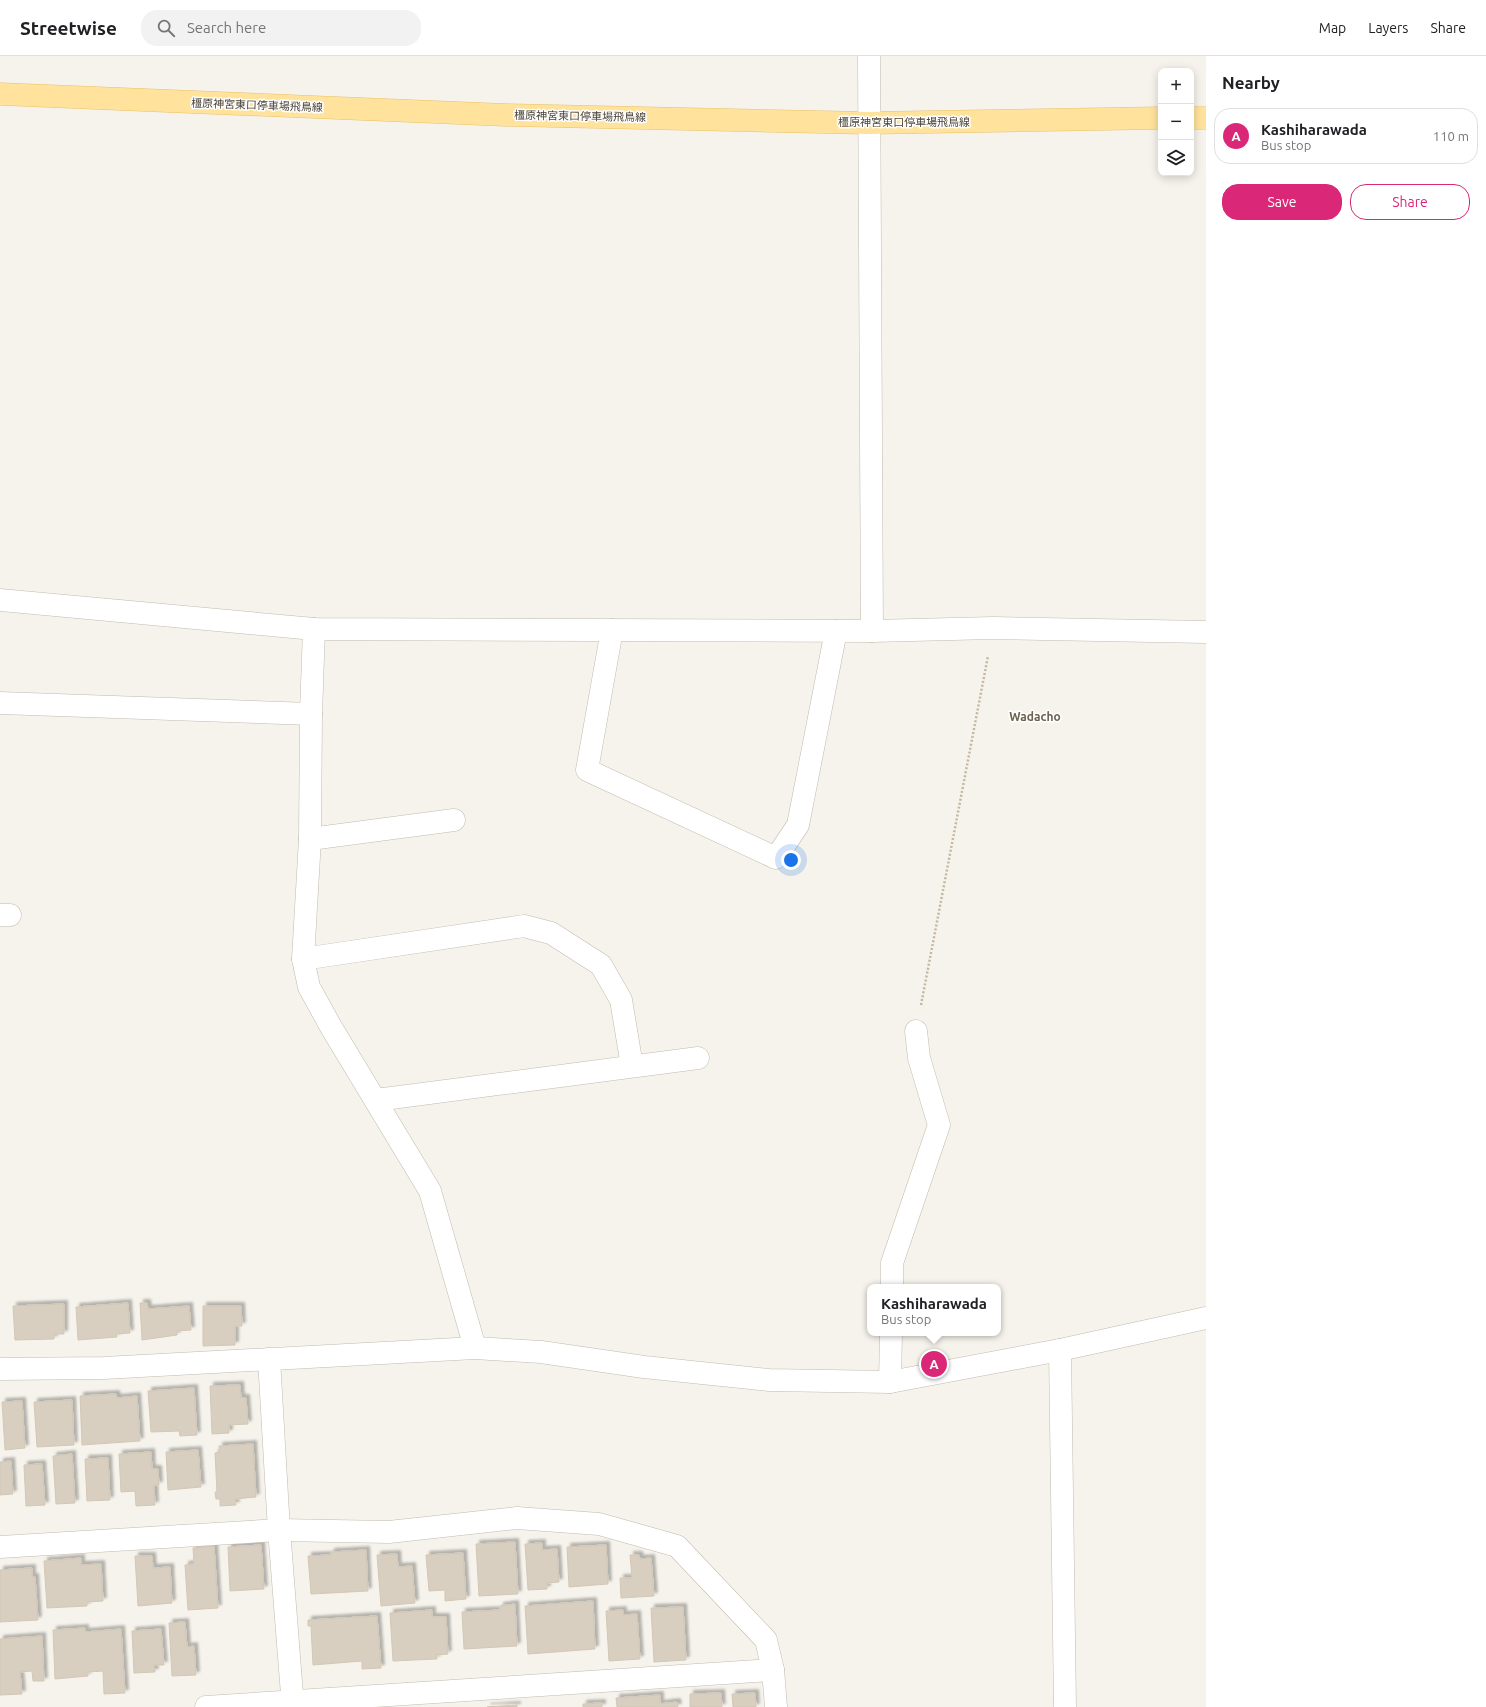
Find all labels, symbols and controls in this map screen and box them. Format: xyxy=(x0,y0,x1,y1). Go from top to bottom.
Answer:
search box xyxy=(141,10,421,46)
text: Streetwise xyxy=(20,17,117,39)
icon: search xyxy=(155,17,177,39)
text: Search here xyxy=(187,19,266,36)
text: Map xyxy=(1319,20,1346,36)
text: Layers xyxy=(1368,20,1408,36)
text: Share xyxy=(1430,20,1466,36)
map controls xyxy=(1158,68,1194,176)
button: + xyxy=(1158,68,1194,104)
text: Nearby xyxy=(1222,73,1280,92)
street label: 橿原神宮東口停車場飛鳥線 xyxy=(191,97,323,113)
button: − xyxy=(1158,104,1194,140)
street label: 橿原神宮東口停車場飛鳥線 xyxy=(514,109,646,123)
street label: 橿原神宮東口停車場飛鳥線 xyxy=(838,116,970,128)
text: Kashiharawada xyxy=(1261,121,1367,138)
text: A xyxy=(1231,129,1241,143)
text: 110 m xyxy=(1433,129,1469,143)
text: Bus stop xyxy=(1261,138,1311,152)
button: layers xyxy=(1158,140,1194,176)
button: Save xyxy=(1222,184,1342,220)
button: Share xyxy=(1350,184,1470,220)
district label: Wadacho xyxy=(1009,710,1061,723)
your location xyxy=(781,850,801,870)
popup xyxy=(867,1284,1001,1336)
text: Kashiharawada xyxy=(881,1295,987,1312)
text: Bus stop xyxy=(881,1312,931,1326)
pin: A xyxy=(921,1349,947,1379)

